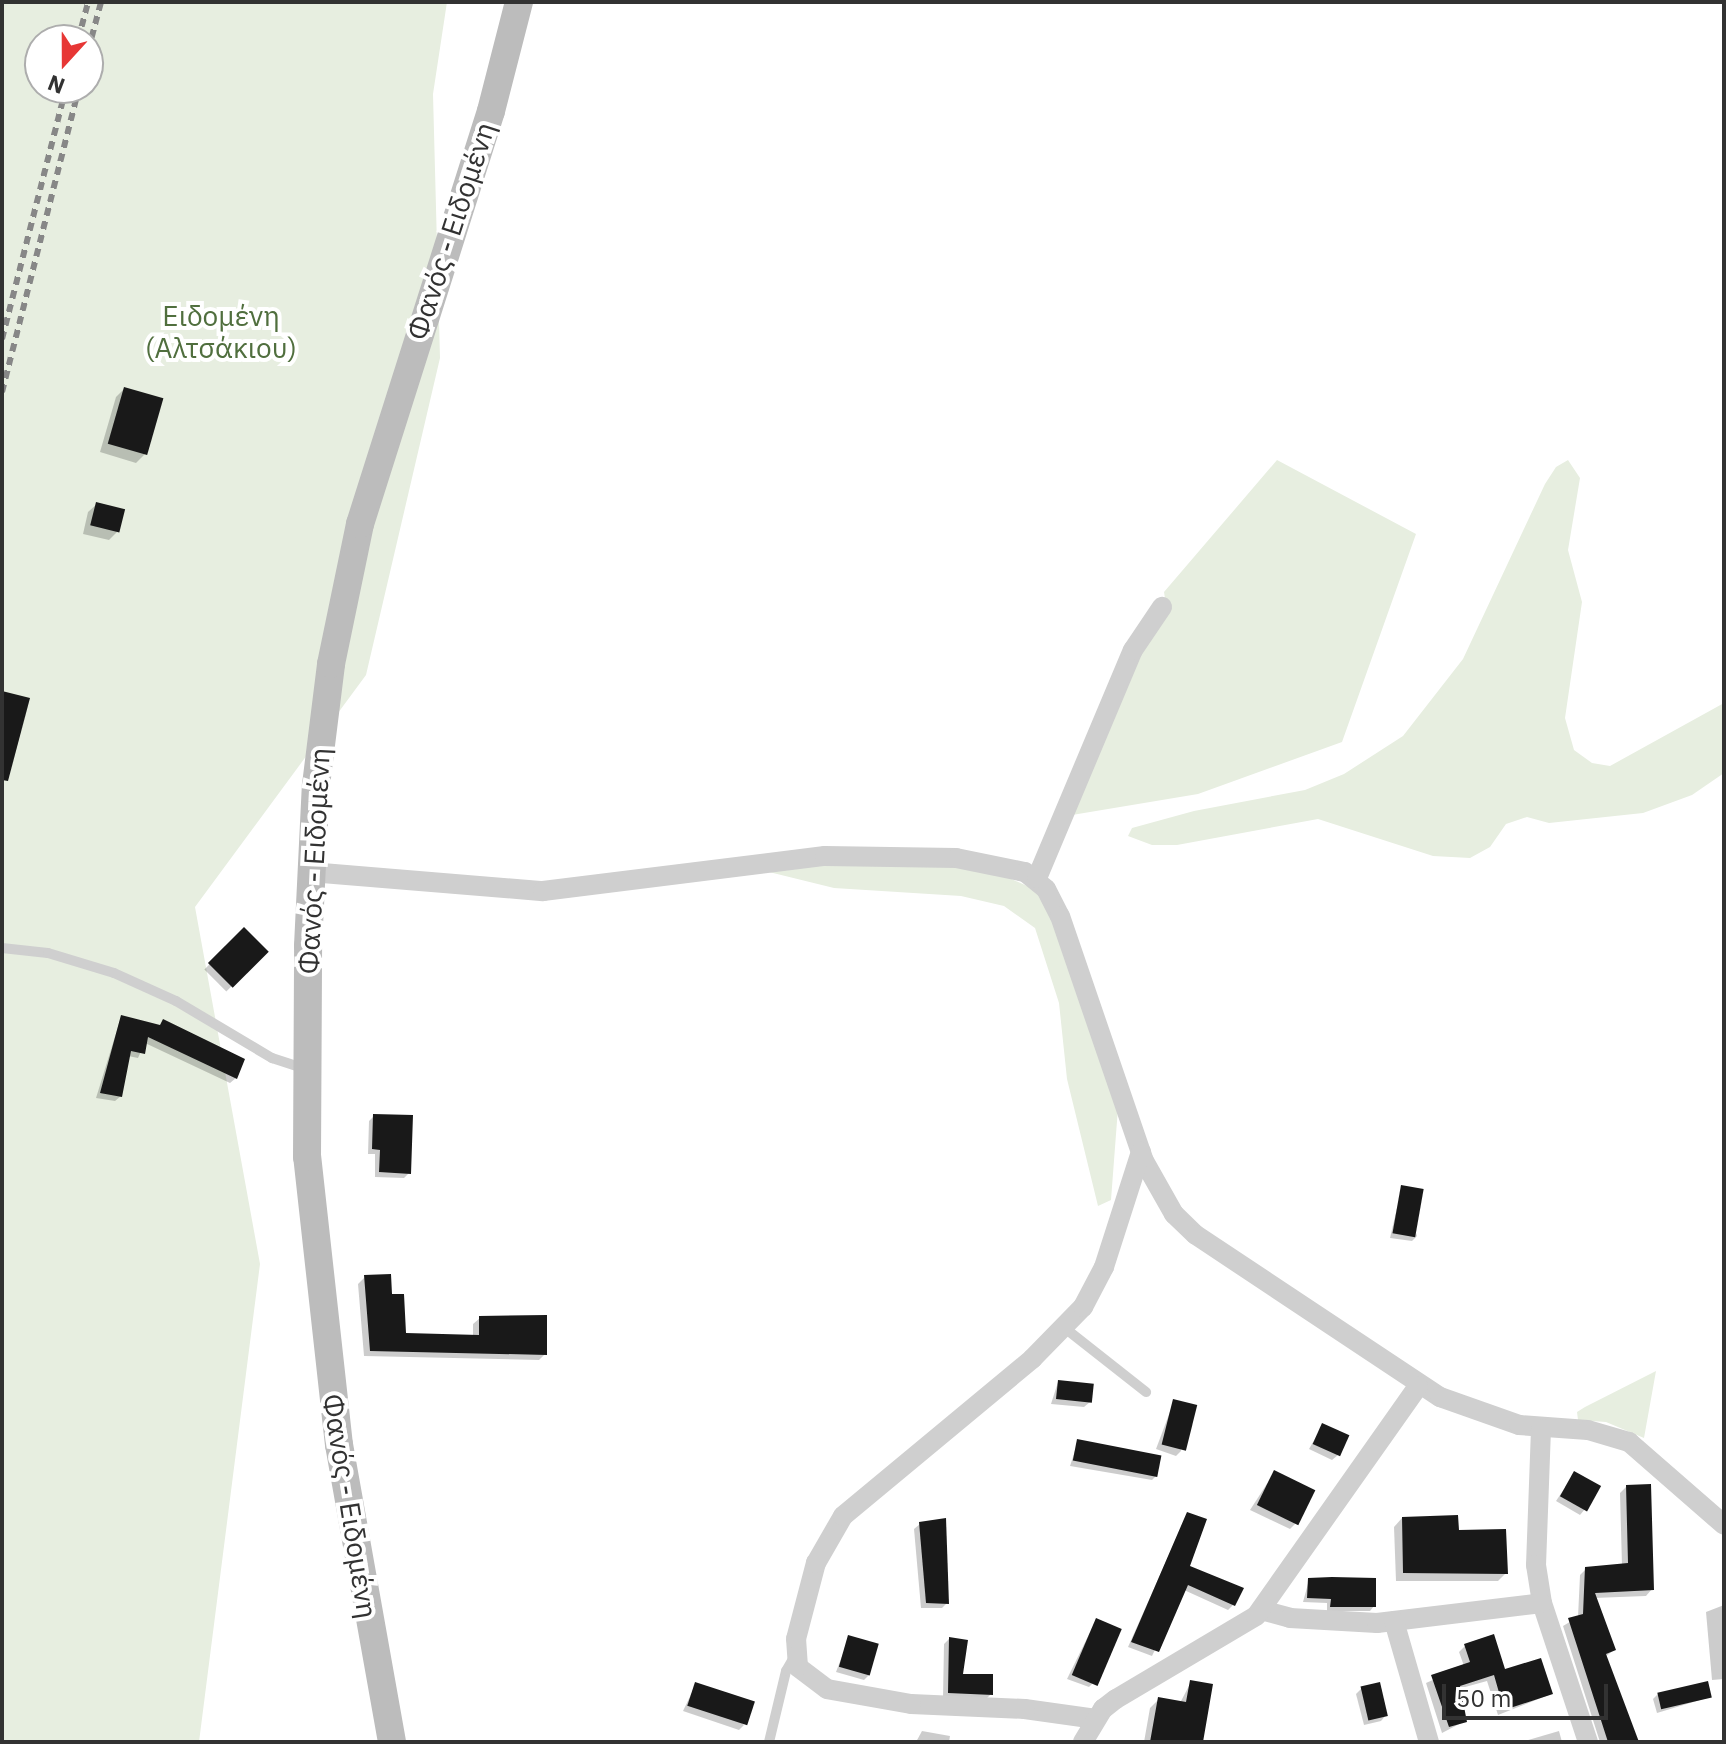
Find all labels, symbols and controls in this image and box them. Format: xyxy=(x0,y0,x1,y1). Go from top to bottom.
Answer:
north arrow xyxy=(24,24,104,104)
text: N xyxy=(43,69,69,101)
street label: Φανός - Ειδομένη xyxy=(400,118,502,344)
park label: Ειδομένη (Αλτσάκιου) xyxy=(145,299,297,365)
street label: Φανός - Ειδομένη xyxy=(291,747,337,975)
street label: Φανός - Ειδομένη xyxy=(316,1391,384,1621)
scale bar xyxy=(1446,1668,1612,1718)
text: 50 m xyxy=(1456,1682,1511,1714)

